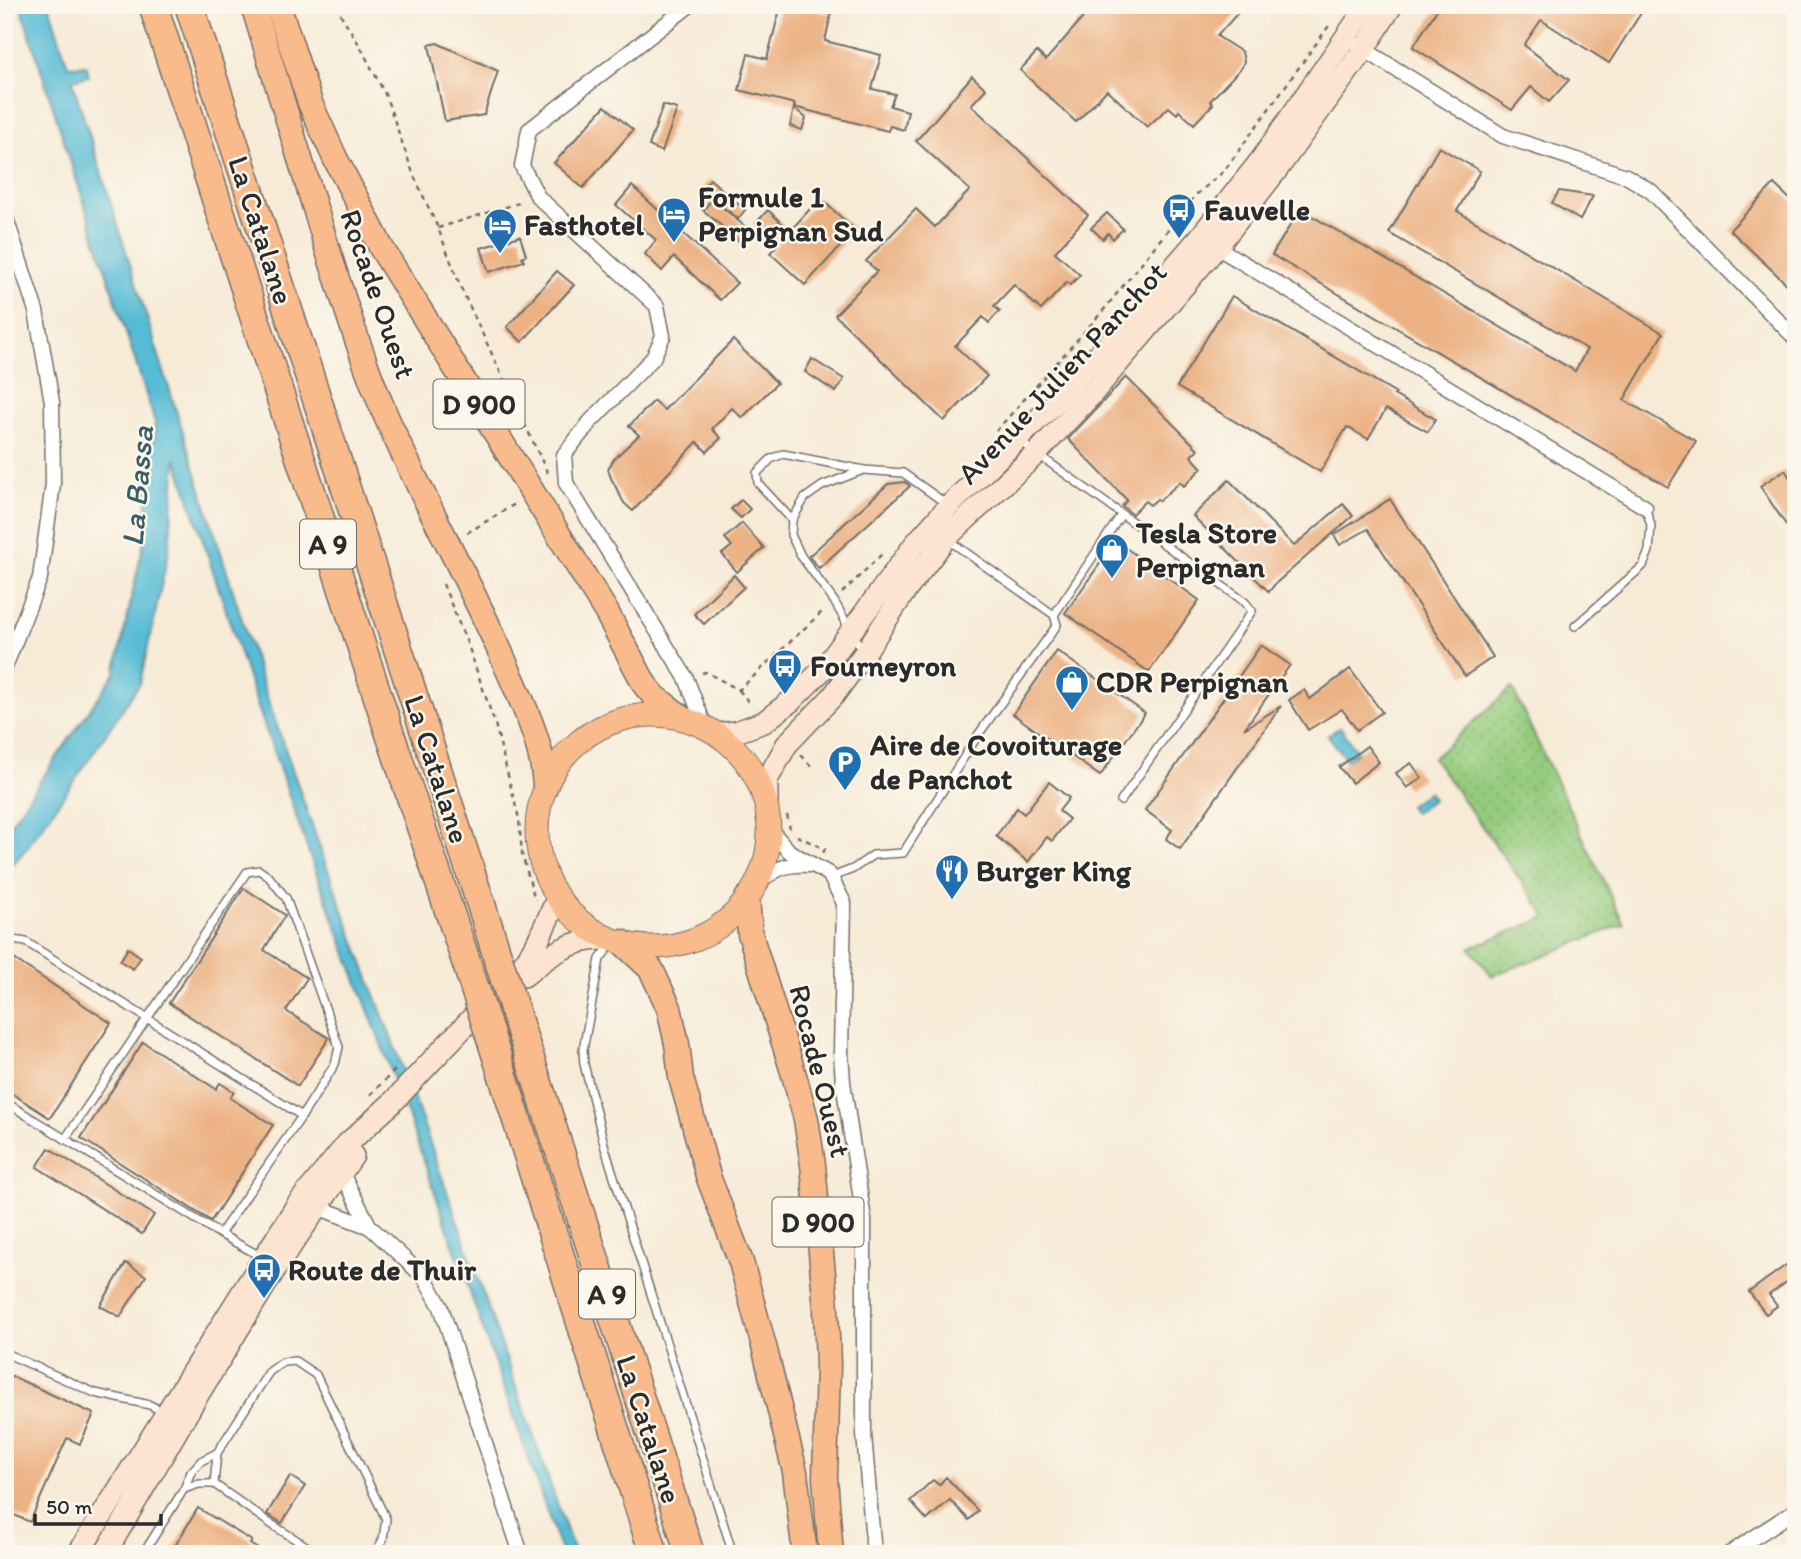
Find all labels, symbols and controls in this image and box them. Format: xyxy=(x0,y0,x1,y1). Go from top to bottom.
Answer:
street label: La Catalane xyxy=(220,151,303,309)
place label: Formule 1 Perpignan Sud xyxy=(698,178,884,249)
bus stop icon: Fauvelle xyxy=(1160,191,1198,240)
place label: Fauvelle xyxy=(1204,191,1310,228)
hotel icon: Formule 1 Perpignan Sud xyxy=(655,195,693,244)
street label: Rocade Ouest xyxy=(332,204,425,383)
hotel icon: Fasthotel xyxy=(481,206,519,255)
place label: Fasthotel xyxy=(524,206,645,243)
street label: Avenue Julien Panchot xyxy=(949,254,1174,491)
road number: D 900 xyxy=(434,380,524,428)
water label: La Bassa xyxy=(113,424,161,548)
place label: Tesla Store Perpignan xyxy=(1135,514,1277,585)
road number: A 9 xyxy=(300,520,356,568)
shop icon: Tesla Store Perpignan xyxy=(1093,531,1131,580)
bus stop icon: Fourneyron xyxy=(766,647,804,696)
place label: Fourneyron xyxy=(810,647,957,684)
shop icon: CDR Perpignan xyxy=(1053,663,1091,712)
place label: CDR Perpignan xyxy=(1096,663,1289,700)
street label: La Catalane xyxy=(396,690,479,848)
place label: Aire de Covoiturage de Panchot xyxy=(869,726,1122,797)
parking icon: Aire de Covoiturage de Panchot xyxy=(826,743,864,792)
restaurant icon: Burger King xyxy=(933,852,971,901)
place label: Burger King xyxy=(976,852,1132,889)
street label: Rocade Ouest xyxy=(781,981,860,1161)
road number: D 900 xyxy=(772,1198,864,1246)
bus stop icon: Route de Thuir xyxy=(245,1251,283,1300)
place label: Route de Thuir xyxy=(288,1251,477,1288)
road number: A 9 xyxy=(579,1270,635,1318)
street label: La Catalane xyxy=(608,1350,691,1508)
scale bar xyxy=(35,1482,161,1526)
text: 50 m xyxy=(46,1494,93,1519)

